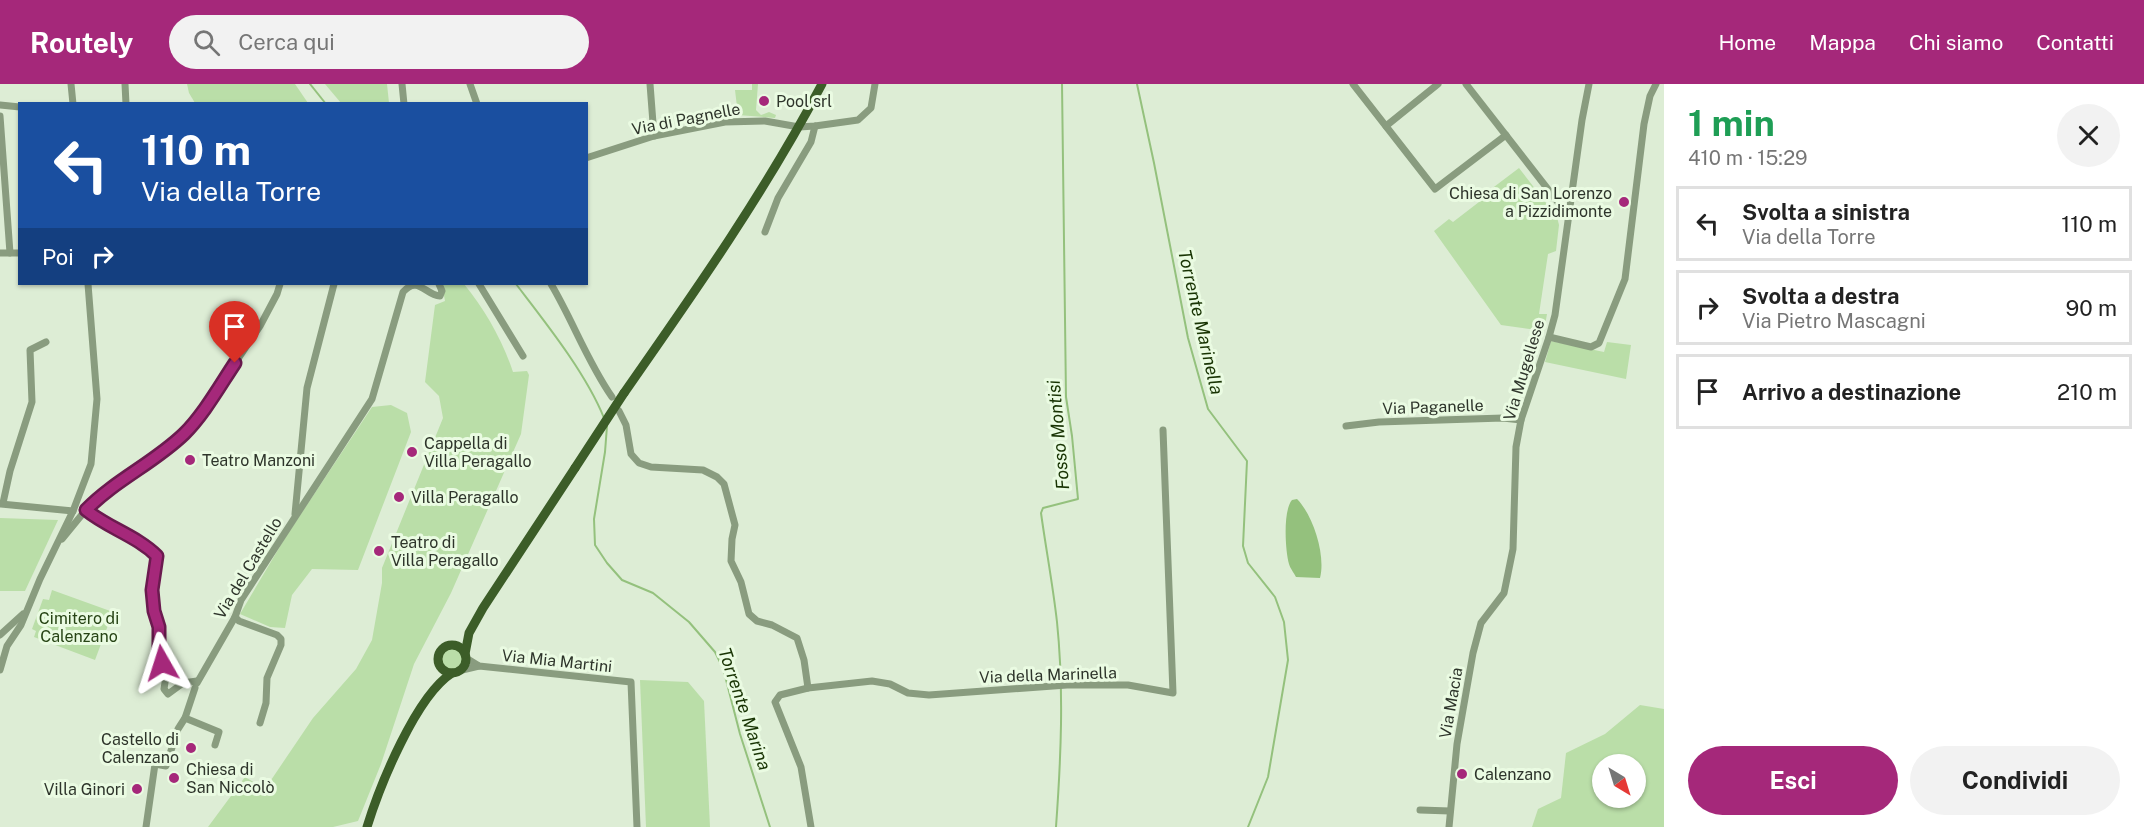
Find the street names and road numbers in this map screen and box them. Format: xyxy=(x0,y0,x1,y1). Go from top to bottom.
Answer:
street label: Via di Pagnelle xyxy=(630,99,742,139)
street label: Via Mugellese xyxy=(1500,317,1548,423)
street label: Via Paganelle xyxy=(1382,396,1484,418)
street label: Via del Castello xyxy=(210,514,286,622)
street label: Via Mia Martini xyxy=(501,646,613,676)
street label: Via della Marinella xyxy=(979,663,1117,687)
street label: Via Macia xyxy=(1435,666,1467,740)

